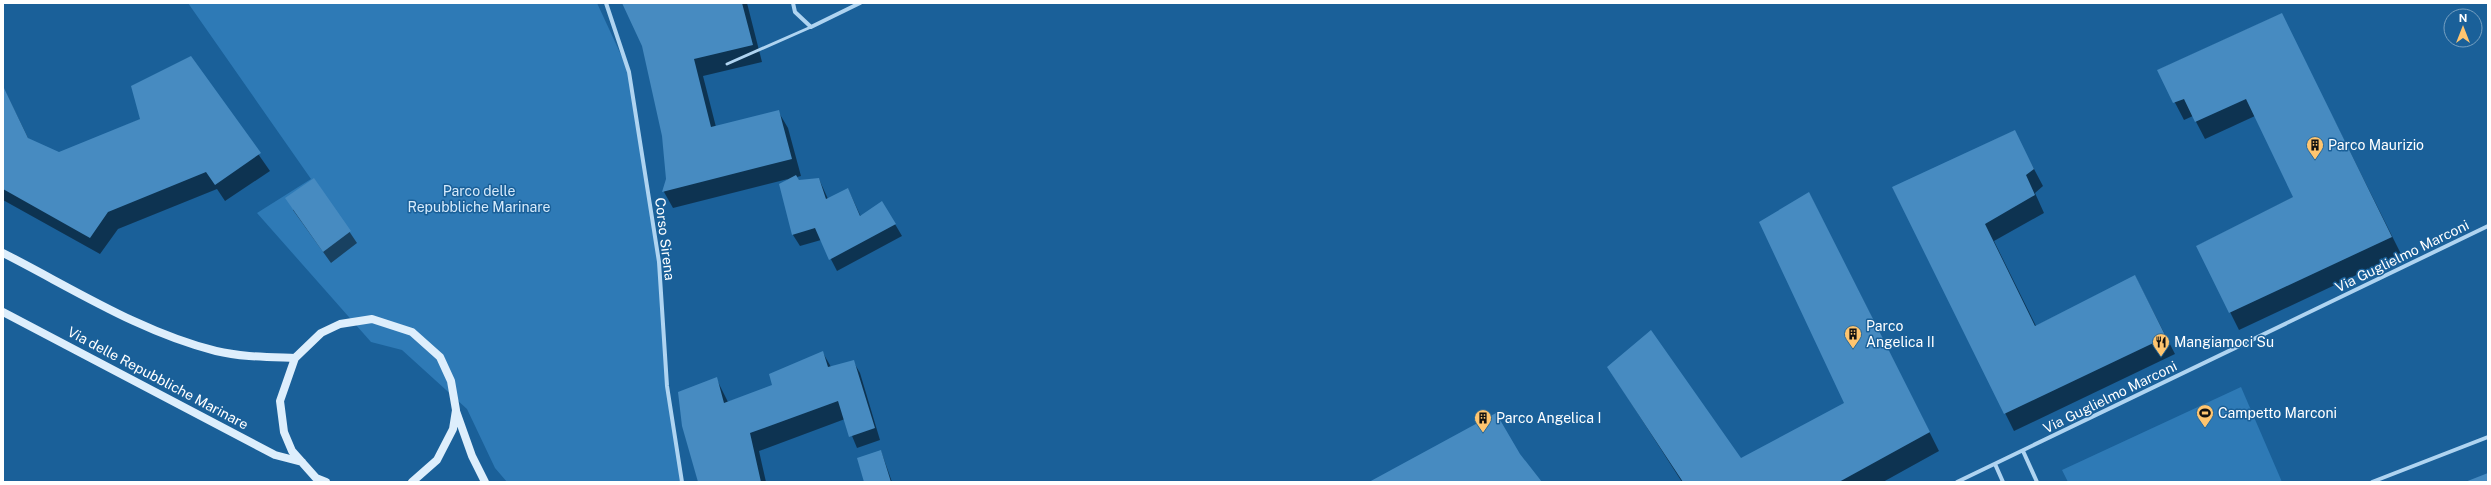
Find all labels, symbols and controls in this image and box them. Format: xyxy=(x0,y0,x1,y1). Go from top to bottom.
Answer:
north arrow xyxy=(2443,8,2483,48)
text: N xyxy=(2459,12,2467,24)
building icon: Parco Maurizio xyxy=(2305,135,2325,160)
place label: Parco Maurizio xyxy=(2328,137,2424,153)
park label: Parco delle Repubbliche Marinare xyxy=(407,183,551,215)
street label: Corso Sirena xyxy=(652,197,678,281)
street label: Via Guglielmo Marconi xyxy=(2333,217,2471,295)
place label: Parco Angelica II xyxy=(1866,318,1935,350)
street label: Via delle Repubbliche Marinare xyxy=(65,323,251,433)
building icon: Parco Angelica II xyxy=(1843,324,1863,349)
restaurant icon: Mangiamoci Su xyxy=(2151,332,2171,357)
place label: Mangiamoci Su xyxy=(2174,334,2274,350)
street label: Via Guglielmo Marconi xyxy=(2041,358,2179,436)
sports icon: Campetto Marconi xyxy=(2195,403,2215,428)
place label: Campetto Marconi xyxy=(2218,405,2337,421)
building icon: Parco Angelica I xyxy=(1473,408,1493,433)
place label: Parco Angelica I xyxy=(1496,410,1601,426)

